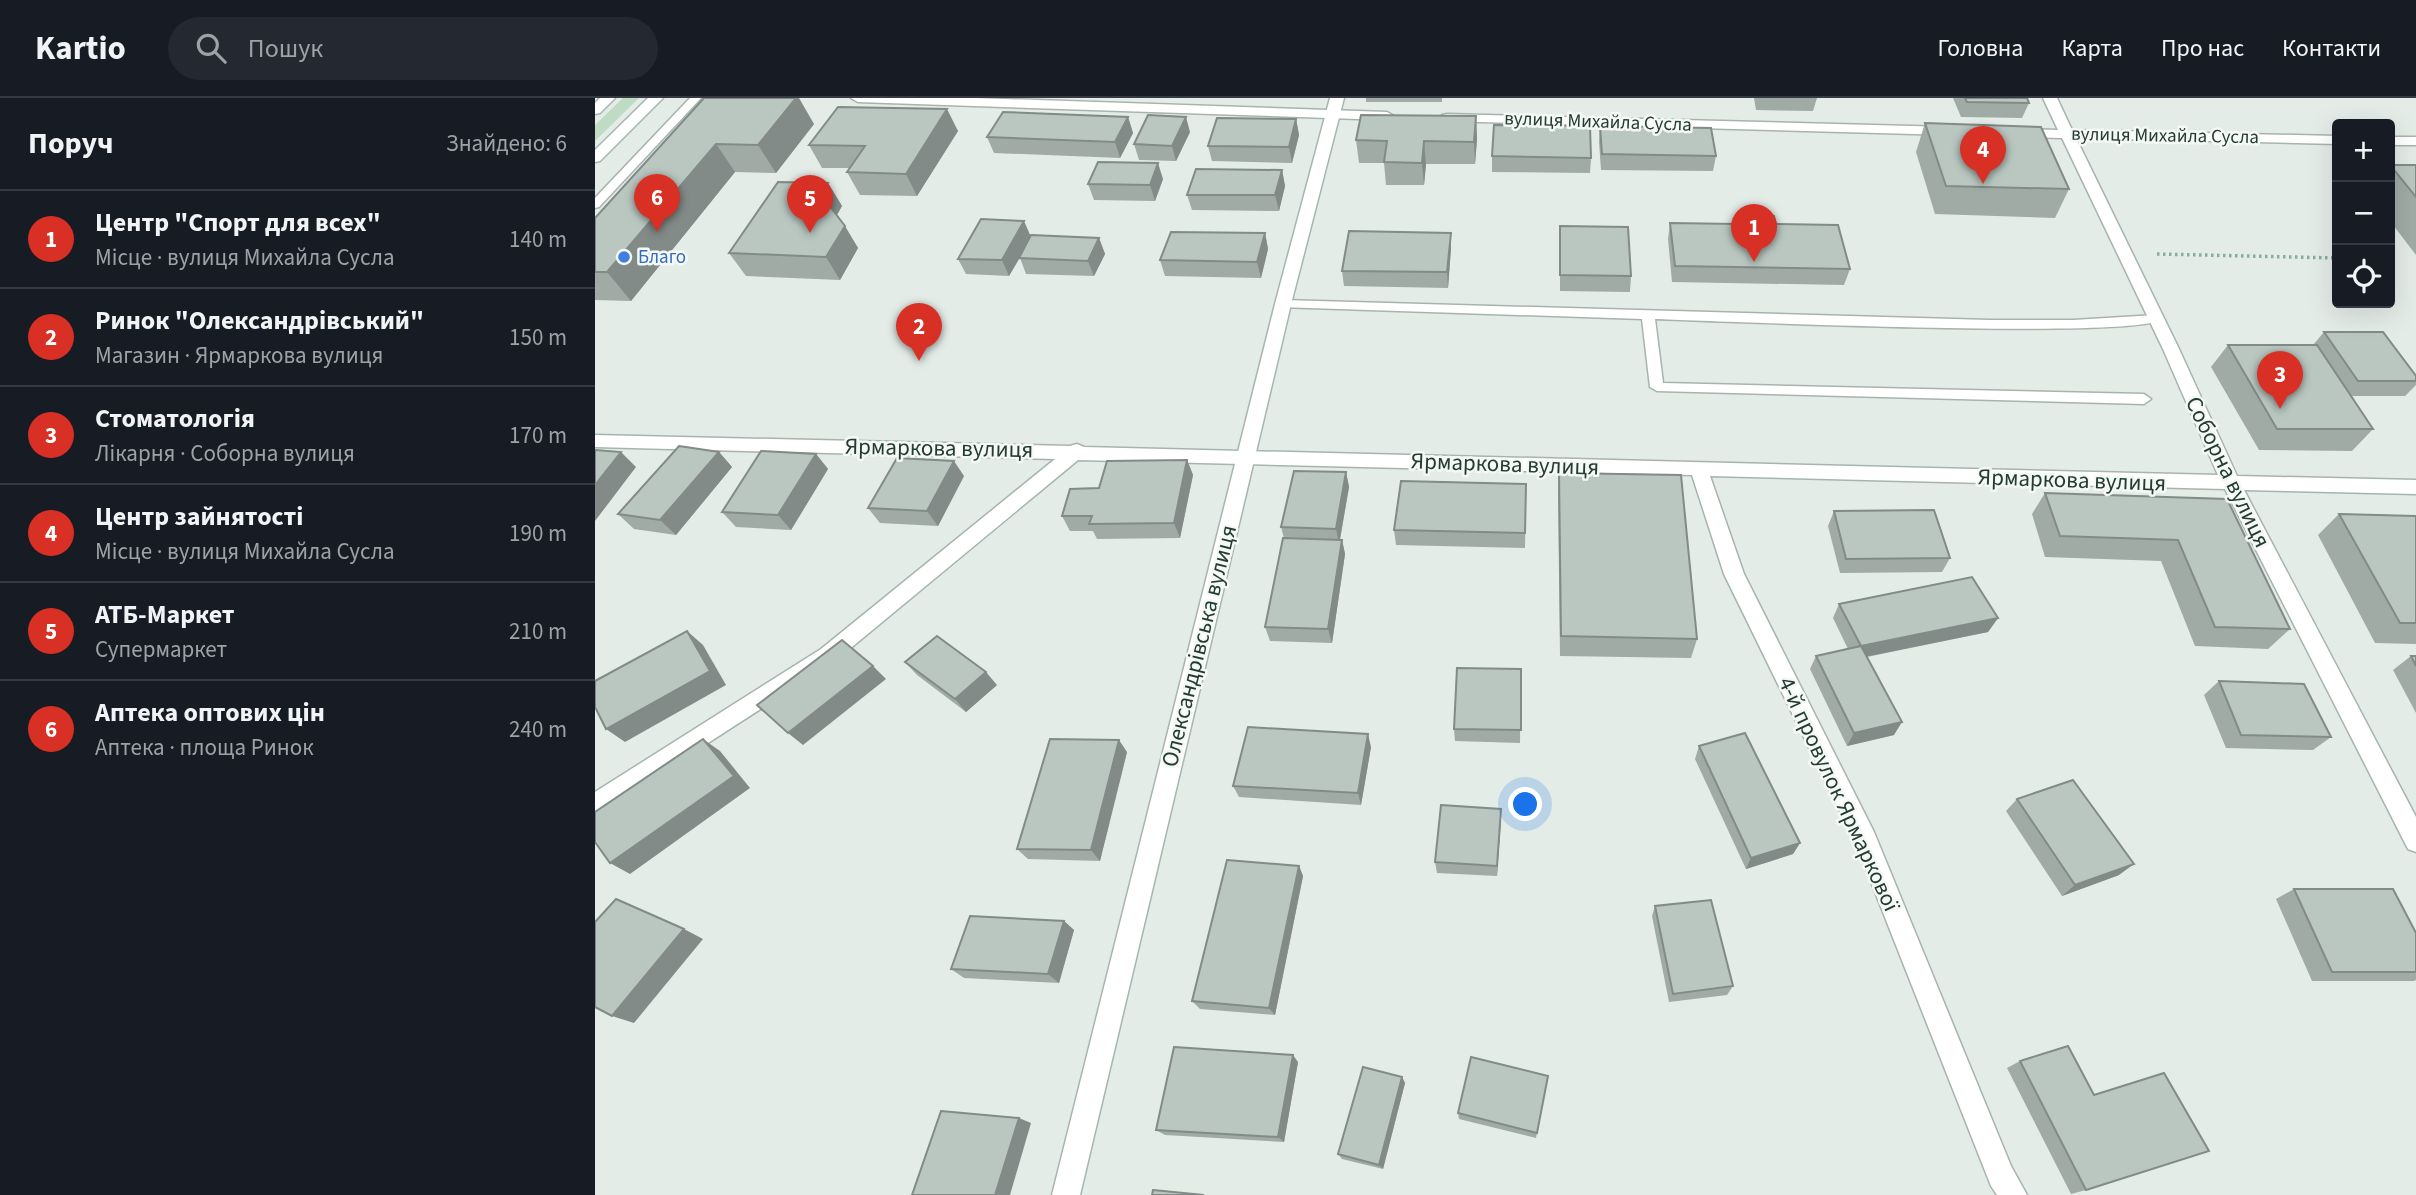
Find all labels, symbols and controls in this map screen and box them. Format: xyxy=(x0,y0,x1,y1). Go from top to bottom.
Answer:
search box xyxy=(168,17,658,80)
text: Kartio xyxy=(35,25,126,72)
icon: search xyxy=(192,29,230,67)
text: Пошук xyxy=(248,30,323,67)
text: Головна xyxy=(1937,31,2023,66)
text: Карта xyxy=(2061,31,2123,66)
text: Про нас xyxy=(2161,31,2244,66)
text: Контакти xyxy=(2282,31,2381,66)
street label: вулиця Михайла Сусла xyxy=(1504,105,1692,139)
map controls xyxy=(2332,119,2395,308)
button: + xyxy=(2332,119,2395,182)
street label: вулиця Михайла Сусла xyxy=(2071,121,2259,151)
text: Поруч xyxy=(28,122,114,165)
pin: 4 xyxy=(1960,126,2006,184)
text: Знайдено: 6 xyxy=(446,127,567,160)
pin: 6 xyxy=(634,174,680,232)
pin: 5 xyxy=(787,175,833,233)
button: − xyxy=(2332,182,2395,245)
text: Центр "Спорт для всех" xyxy=(95,204,381,241)
pin: 1 xyxy=(1731,204,1777,262)
text: 1 xyxy=(45,223,57,256)
text: 140 m xyxy=(509,223,567,256)
text: Місце · вулиця Михайла Сусла xyxy=(95,241,395,274)
place label: Благо xyxy=(638,244,686,271)
button: locate xyxy=(2332,245,2395,308)
marker: Благо xyxy=(616,249,632,265)
text: Ринок "Олександрівський" xyxy=(95,302,424,339)
pin: 2 xyxy=(896,303,942,361)
text: 2 xyxy=(45,321,57,354)
text: 150 m xyxy=(509,321,567,354)
text: Магазин · Ярмаркова вулиця xyxy=(95,339,383,372)
pin: 3 xyxy=(2257,351,2303,409)
street label: Соборна вулиця xyxy=(2177,391,2279,553)
text: Стоматологія xyxy=(95,400,255,437)
text: 3 xyxy=(45,419,57,452)
text: 170 m xyxy=(509,419,567,452)
street label: Ярмаркова вулиця xyxy=(844,430,1034,466)
text: Лікарня · Соборна вулиця xyxy=(95,437,355,470)
street label: Ярмаркова вулиця xyxy=(1410,444,1600,484)
street label: Ярмаркова вулиця xyxy=(1977,460,2167,500)
text: Центр зайнятості xyxy=(95,498,303,535)
text: 4 xyxy=(45,517,57,550)
text: 190 m xyxy=(509,517,567,550)
street label: Олександрівська вулиця xyxy=(1153,522,1245,770)
text: Місце · вулиця Михайла Сусла xyxy=(95,535,395,568)
text: АТБ-Маркет xyxy=(95,596,235,633)
text: 5 xyxy=(45,615,57,648)
text: 210 m xyxy=(509,615,567,648)
text: Супермаркет xyxy=(95,633,227,666)
street label: 4-й провулок Ярмаркової xyxy=(1770,671,1908,918)
text: Аптека оптових цін xyxy=(95,694,325,731)
text: 6 xyxy=(45,713,57,746)
text: 240 m xyxy=(509,713,567,746)
text: Аптека · площа Ринок xyxy=(95,731,314,764)
your location xyxy=(1508,787,1542,821)

